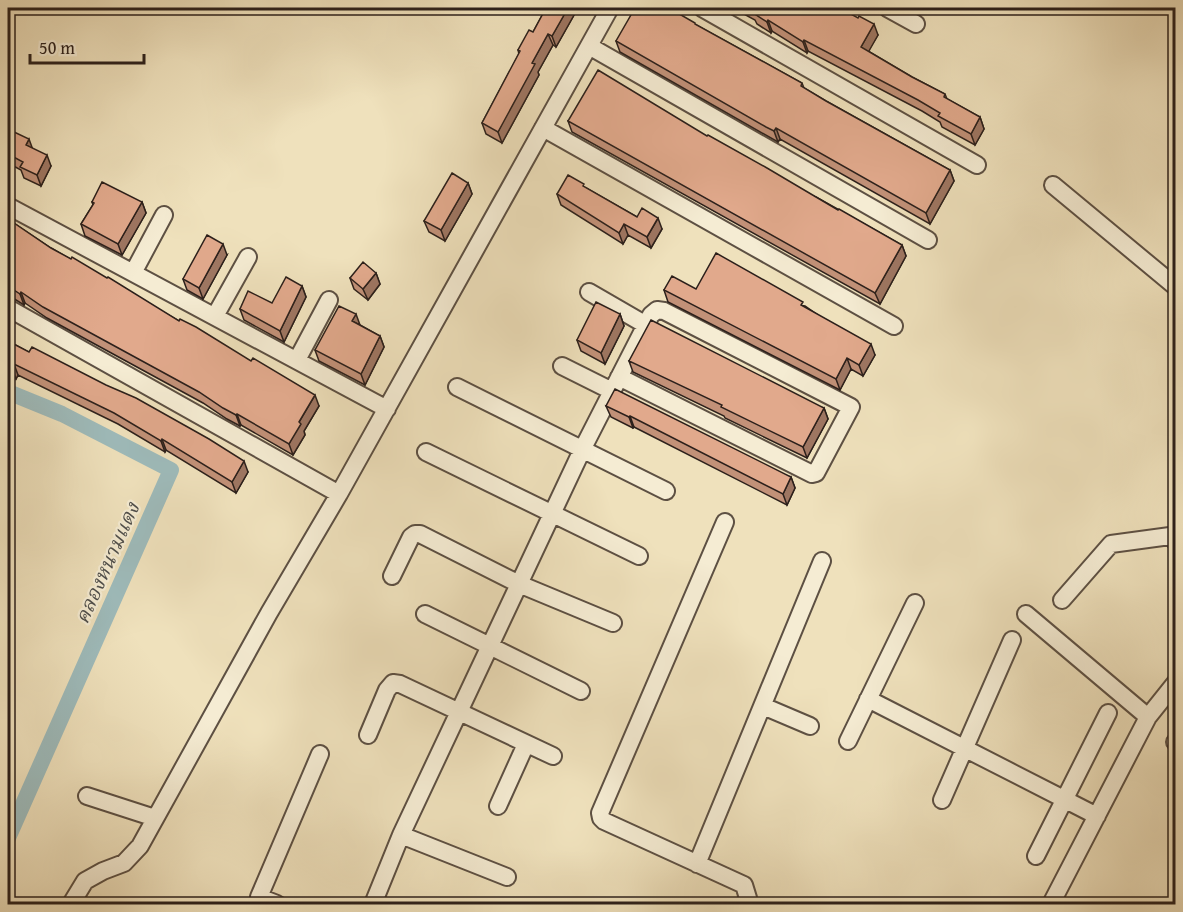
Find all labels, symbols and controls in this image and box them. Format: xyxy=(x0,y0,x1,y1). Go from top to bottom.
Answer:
scale bar xyxy=(30,27,144,65)
text: 50 m xyxy=(39,34,75,61)
water label: คลองหนามแดง xyxy=(67,497,147,628)

